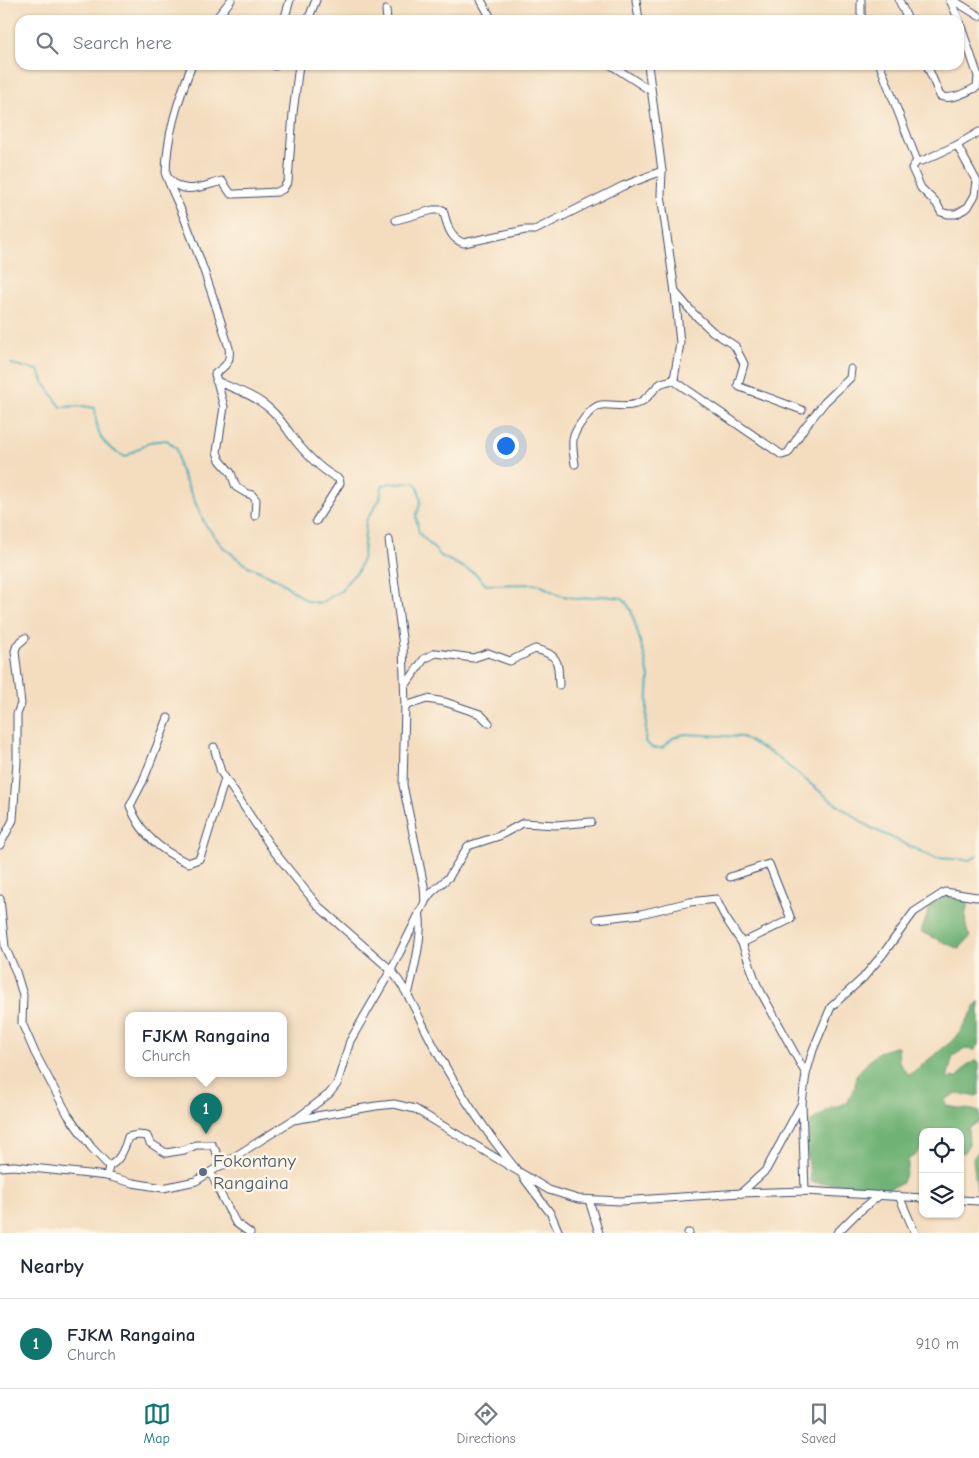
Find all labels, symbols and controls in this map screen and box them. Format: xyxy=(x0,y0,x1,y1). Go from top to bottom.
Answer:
search box xyxy=(15,15,964,70)
icon: search xyxy=(33,29,61,57)
text: Search here xyxy=(73,32,172,54)
your location xyxy=(493,433,519,459)
popup xyxy=(125,1012,287,1077)
text: FJKM Rangaina xyxy=(142,1025,270,1047)
text: Church xyxy=(142,1047,191,1065)
pin: 1 xyxy=(190,1093,222,1134)
map controls xyxy=(919,1128,964,1218)
button: locate xyxy=(919,1128,964,1173)
place label: Fokontany Rangaina xyxy=(213,1150,296,1194)
marker: Fokontany Rangaina xyxy=(197,1166,209,1178)
button: layers xyxy=(919,1173,964,1218)
text: Nearby xyxy=(20,1254,84,1278)
text: FJKM Rangaina xyxy=(67,1324,195,1346)
text: 1 xyxy=(33,1335,39,1353)
text: 910 m xyxy=(916,1335,959,1353)
text: Church xyxy=(67,1346,116,1364)
tab: Map xyxy=(143,1400,171,1447)
tab: Directions xyxy=(456,1400,516,1447)
tab: Saved xyxy=(801,1400,836,1447)

